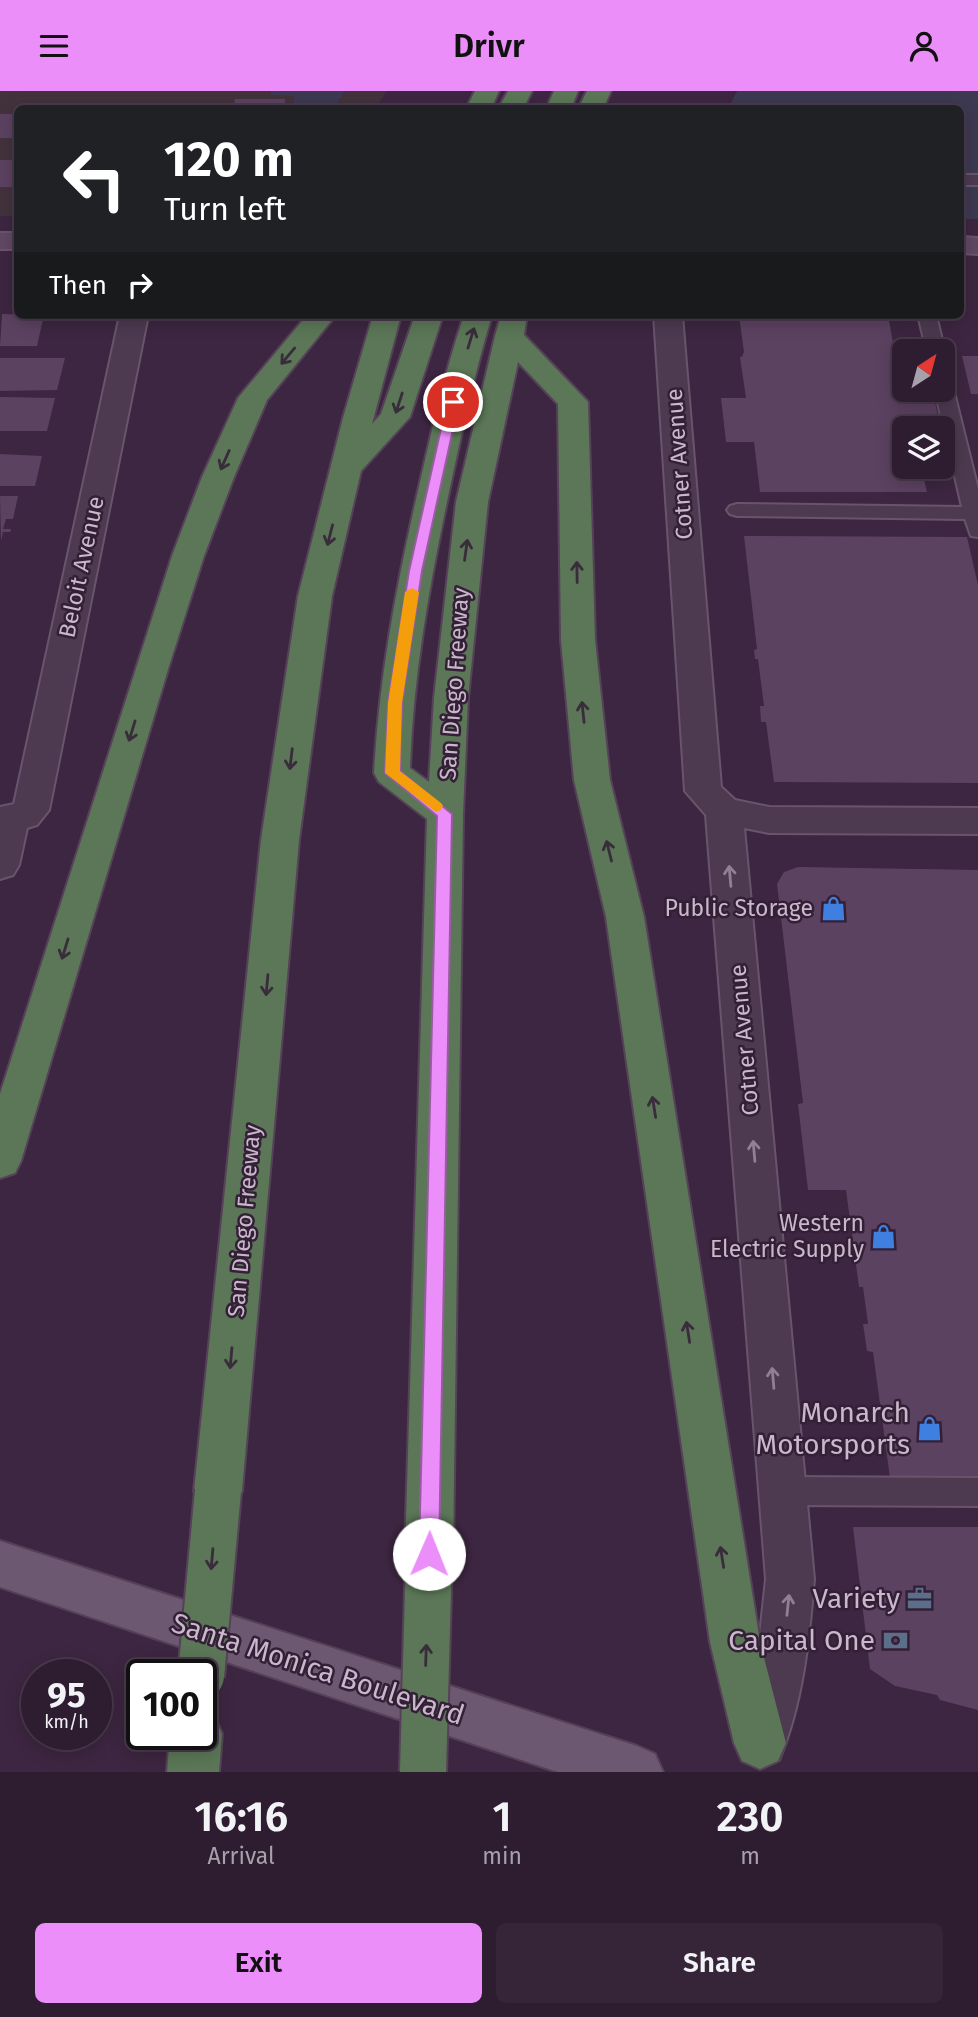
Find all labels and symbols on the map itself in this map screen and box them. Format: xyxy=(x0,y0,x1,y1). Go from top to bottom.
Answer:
one-way arrow xyxy=(465,327,478,349)
north arrow xyxy=(892,339,956,403)
one-way arrow xyxy=(280,347,295,365)
pin xyxy=(423,372,483,432)
street label: Cotner Avenue xyxy=(660,387,698,541)
one-way arrow xyxy=(392,392,405,414)
one-way arrow xyxy=(218,449,231,470)
street label: Beloit Avenue xyxy=(52,494,110,640)
one-way arrow xyxy=(323,523,336,546)
one-way arrow xyxy=(460,539,473,562)
one-way arrow xyxy=(570,561,583,584)
street label: San Diego Freeway xyxy=(433,586,475,781)
one-way arrow xyxy=(577,702,590,724)
one-way arrow xyxy=(125,720,138,742)
one-way arrow xyxy=(285,747,298,770)
one-way arrow xyxy=(602,840,615,863)
one-way arrow xyxy=(723,865,736,888)
place label: Public Storage xyxy=(664,894,813,922)
shop icon: Public Storage xyxy=(819,894,847,922)
one-way arrow xyxy=(58,937,71,959)
street label: Cotner Avenue xyxy=(723,963,765,1117)
one-way arrow xyxy=(260,973,273,996)
one-way arrow xyxy=(647,1096,660,1119)
street label: San Diego Freeway xyxy=(222,1123,266,1318)
one-way arrow xyxy=(747,1141,760,1163)
place label: Western Electric Supply xyxy=(710,1209,865,1263)
shop icon: Western Electric Supply xyxy=(870,1222,898,1250)
one-way arrow xyxy=(681,1321,694,1344)
one-way arrow xyxy=(224,1346,237,1369)
one-way arrow xyxy=(766,1367,779,1390)
place label: Monarch Motorsports xyxy=(755,1396,910,1461)
shop icon: Monarch Motorsports xyxy=(916,1414,944,1442)
position arrow xyxy=(392,1517,466,1591)
one-way arrow xyxy=(715,1546,728,1569)
one-way arrow xyxy=(205,1547,218,1570)
place label: Variety xyxy=(813,1582,900,1615)
office icon: Variety xyxy=(906,1584,934,1612)
one-way arrow xyxy=(782,1594,795,1616)
street label: Santa Monica Boulevard xyxy=(167,1606,469,1732)
place label: Capital One xyxy=(728,1624,875,1657)
bank icon: Capital One xyxy=(881,1626,909,1654)
one-way arrow xyxy=(420,1644,433,1667)
speed limit sign: 100 xyxy=(126,1659,217,1750)

